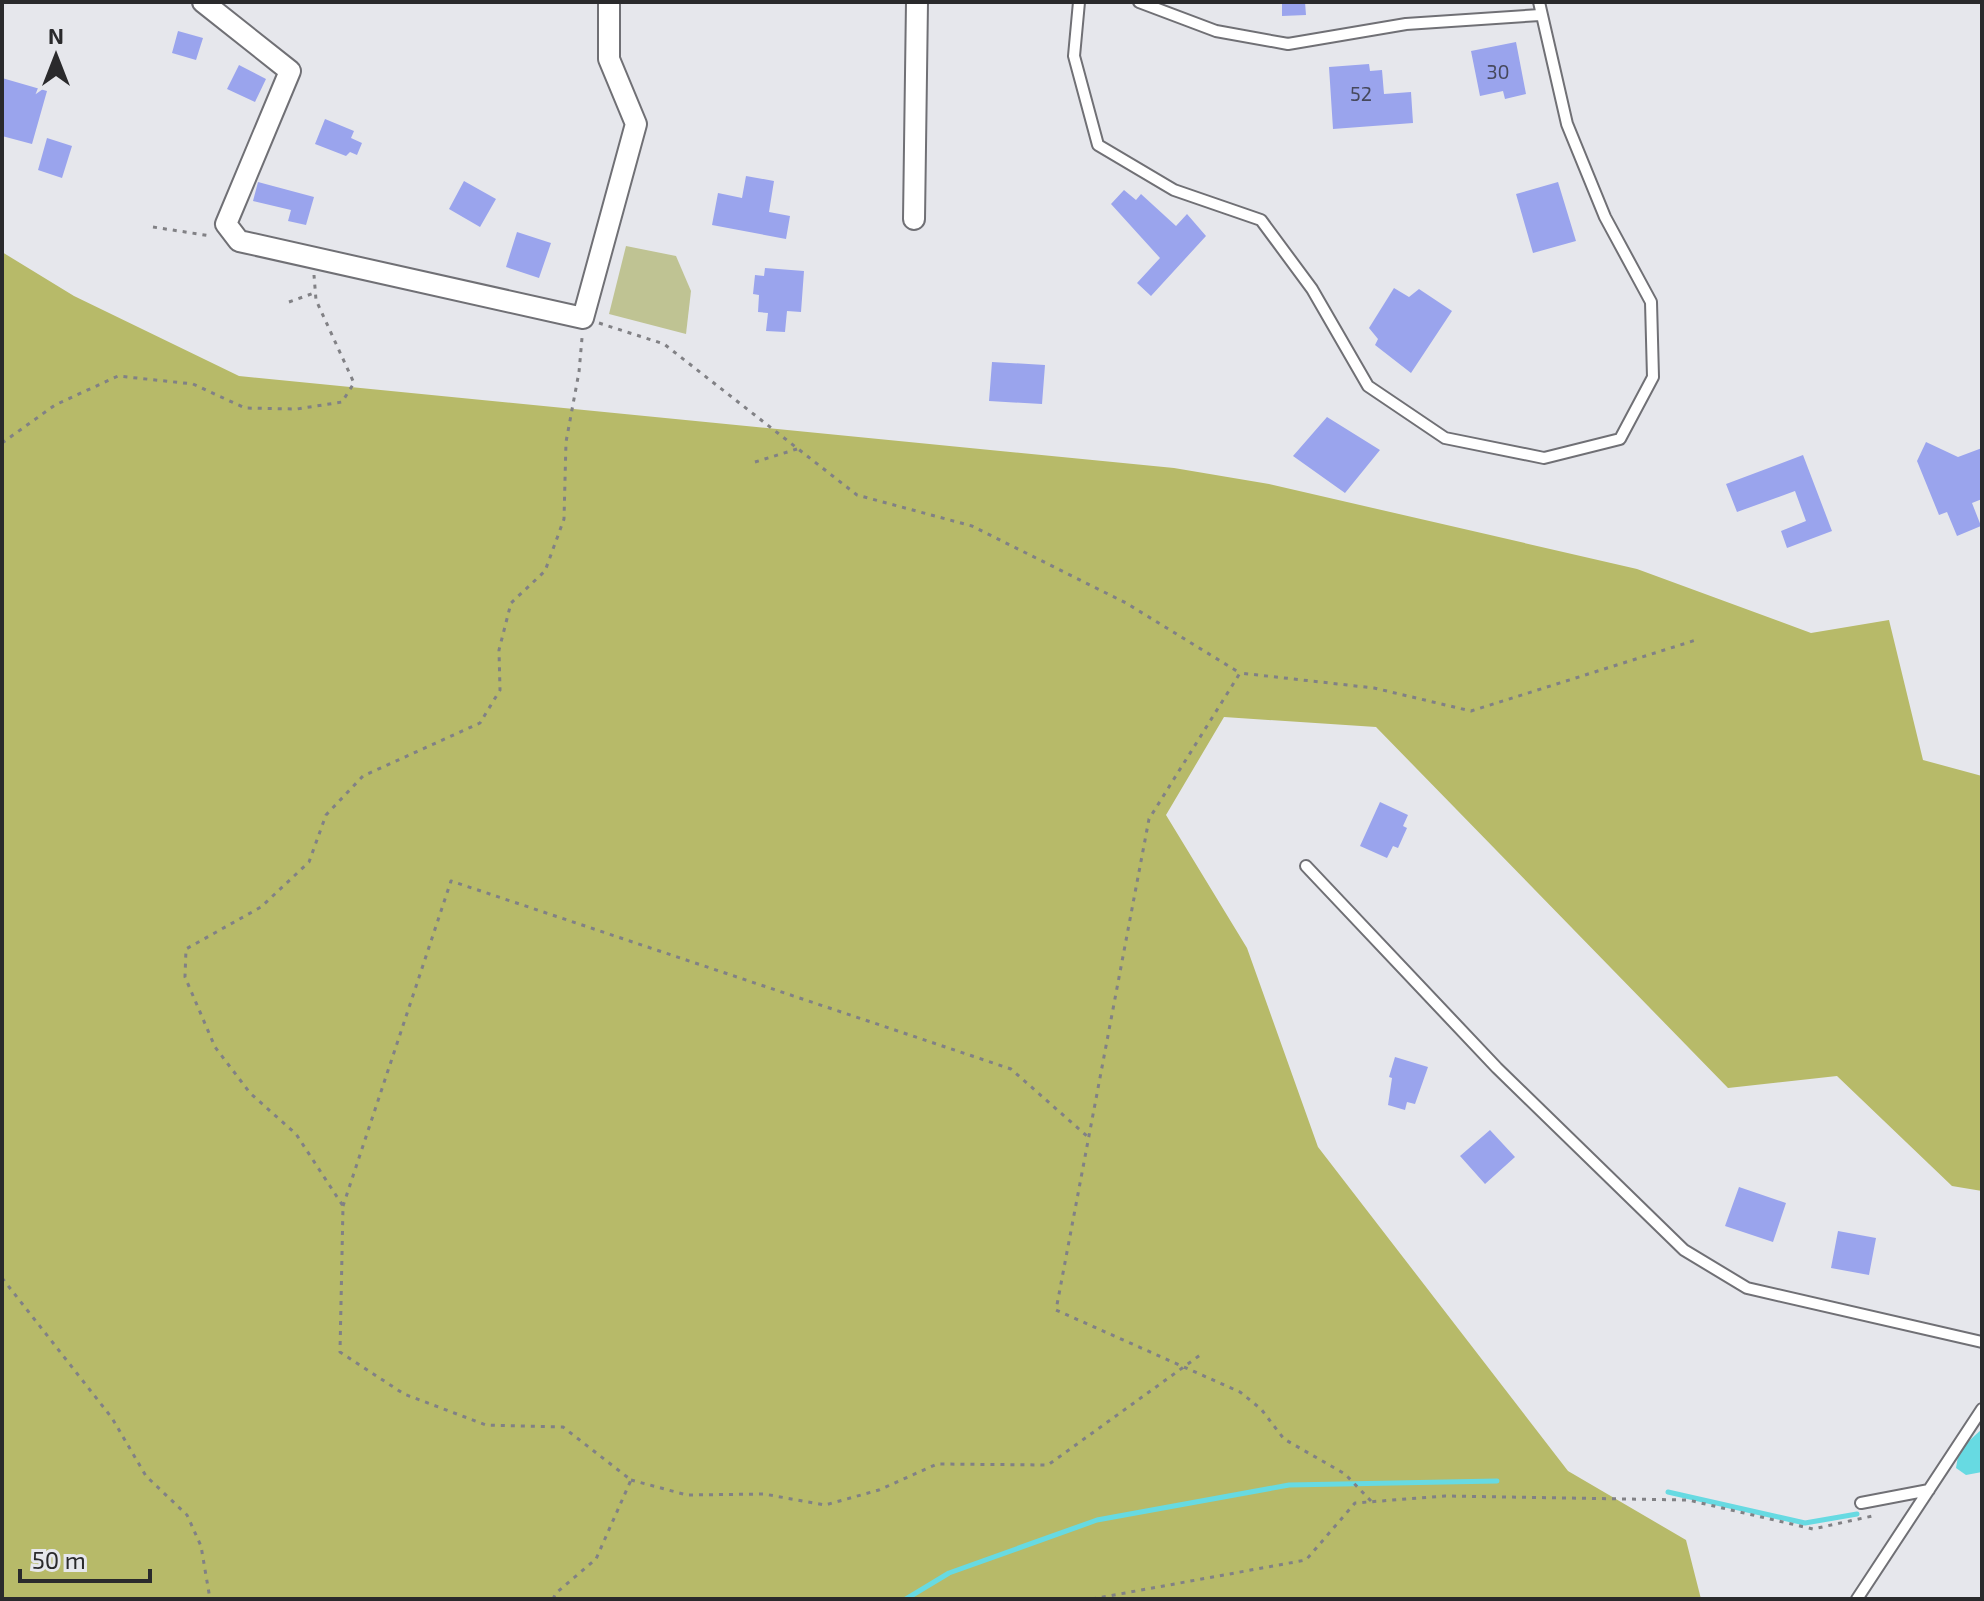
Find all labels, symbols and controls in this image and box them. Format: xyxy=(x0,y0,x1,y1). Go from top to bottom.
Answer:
north arrow xyxy=(16,16,96,96)
text: N xyxy=(48,22,64,48)
house number: 30 xyxy=(1486,59,1510,83)
house number: 52 xyxy=(1350,81,1372,105)
scale bar xyxy=(20,1533,150,1583)
text: 50 m xyxy=(32,1545,86,1574)

